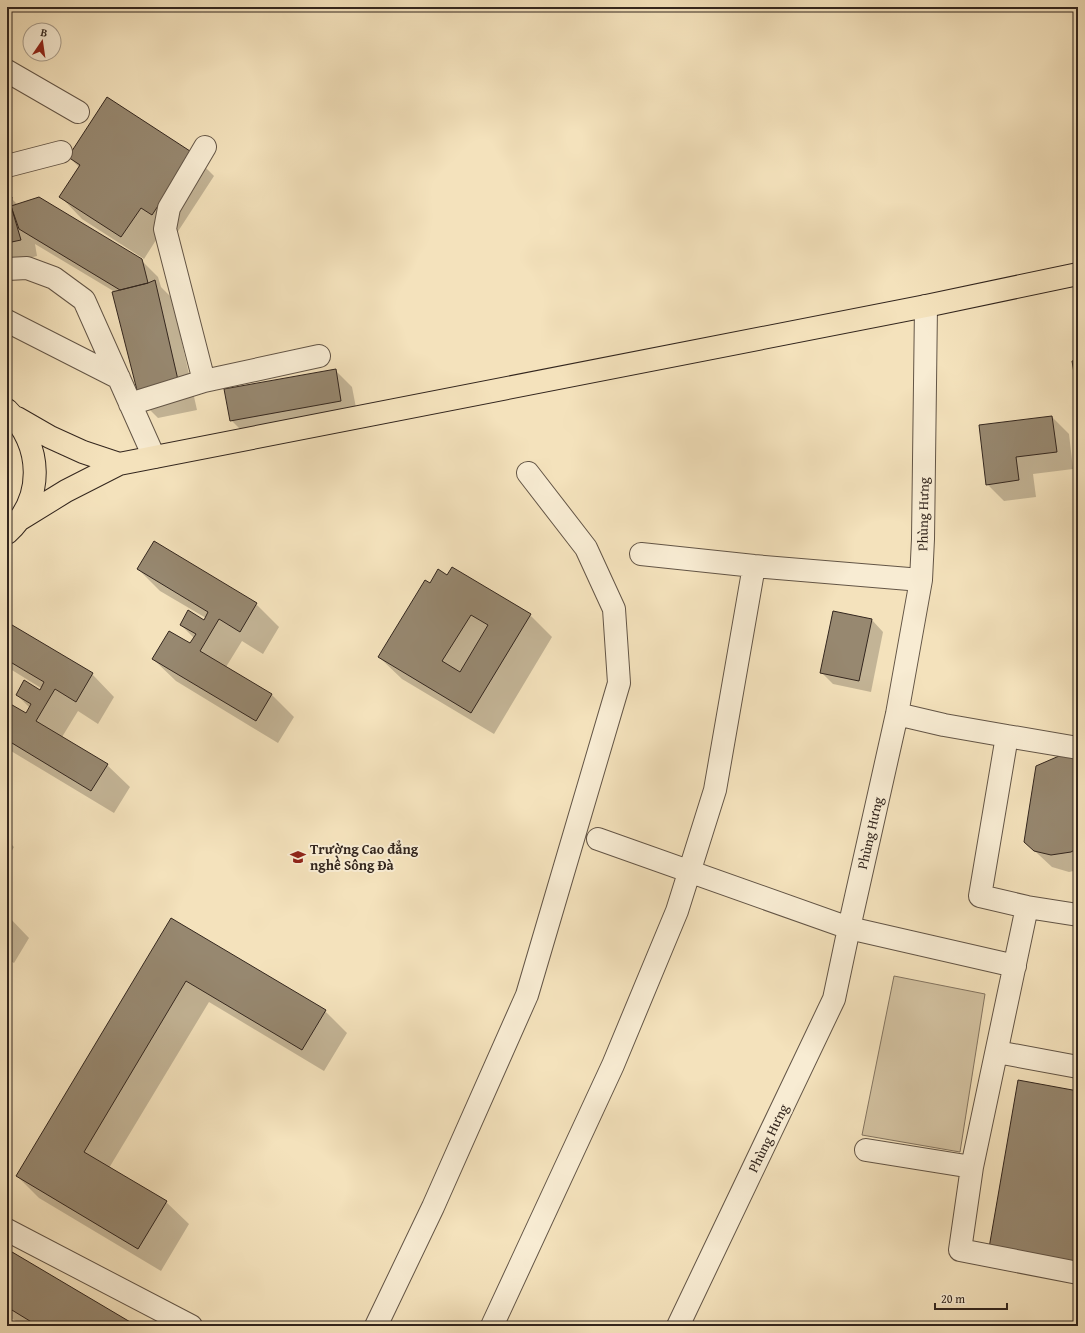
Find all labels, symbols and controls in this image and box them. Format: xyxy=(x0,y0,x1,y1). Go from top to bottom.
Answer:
north arrow xyxy=(22,22,62,62)
text: B xyxy=(39,24,50,41)
street label: Phùng Hưng xyxy=(912,477,934,551)
street label: Phùng Hưng xyxy=(852,795,888,871)
place label: Trường Cao đẳng nghề Sông Đà xyxy=(310,839,419,875)
school or university icon: Trường Cao đẳng nghề Sông Đà xyxy=(289,848,307,866)
street label: Phùng Hưng xyxy=(743,1100,793,1176)
scale bar xyxy=(935,1285,1007,1311)
text: 20 m xyxy=(941,1290,965,1307)

